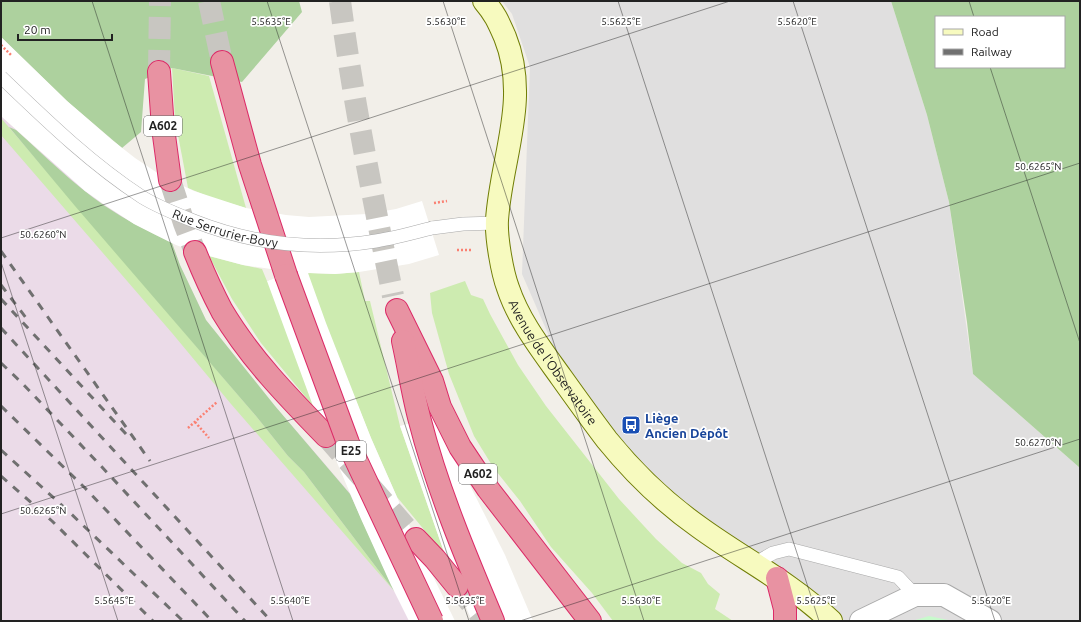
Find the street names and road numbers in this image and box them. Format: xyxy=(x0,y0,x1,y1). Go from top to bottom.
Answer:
road number: A602 xyxy=(144,116,182,136)
street label: Rue Serrurier-Bovy xyxy=(170,206,279,250)
street label: Avenue de l'Observatoire xyxy=(506,298,600,427)
road number: E25 xyxy=(336,441,366,461)
road number: A602 xyxy=(459,464,497,484)

